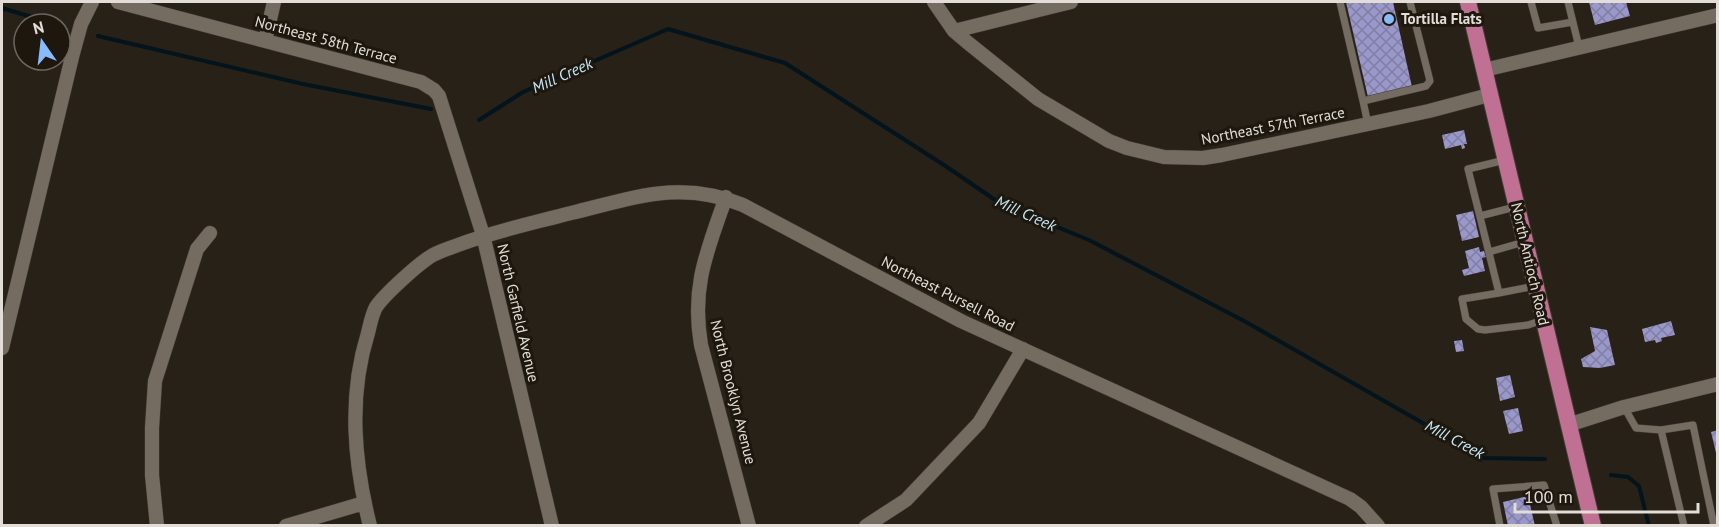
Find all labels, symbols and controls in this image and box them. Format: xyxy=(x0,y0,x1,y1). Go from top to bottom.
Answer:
place label: Tortilla Flats xyxy=(1401,9,1482,28)
street label: Northeast 58th Terrace xyxy=(253,11,399,68)
north arrow xyxy=(12,12,72,72)
marker: Tortilla Flats xyxy=(1382,12,1396,26)
text: N xyxy=(31,16,46,38)
water label: Mill Creek xyxy=(528,52,596,97)
street label: Northeast 57th Terrace xyxy=(1199,102,1346,149)
water label: Mill Creek xyxy=(992,191,1060,236)
street label: North Antioch Road xyxy=(1507,201,1554,327)
street label: North Garfield Avenue xyxy=(493,242,544,384)
street label: Northeast Pursell Road xyxy=(878,252,1018,335)
street label: North Brooklyn Avenue xyxy=(706,318,761,466)
water label: Mill Creek xyxy=(1422,415,1489,463)
scale bar xyxy=(1515,476,1698,514)
text: 100 m xyxy=(1524,485,1573,508)

